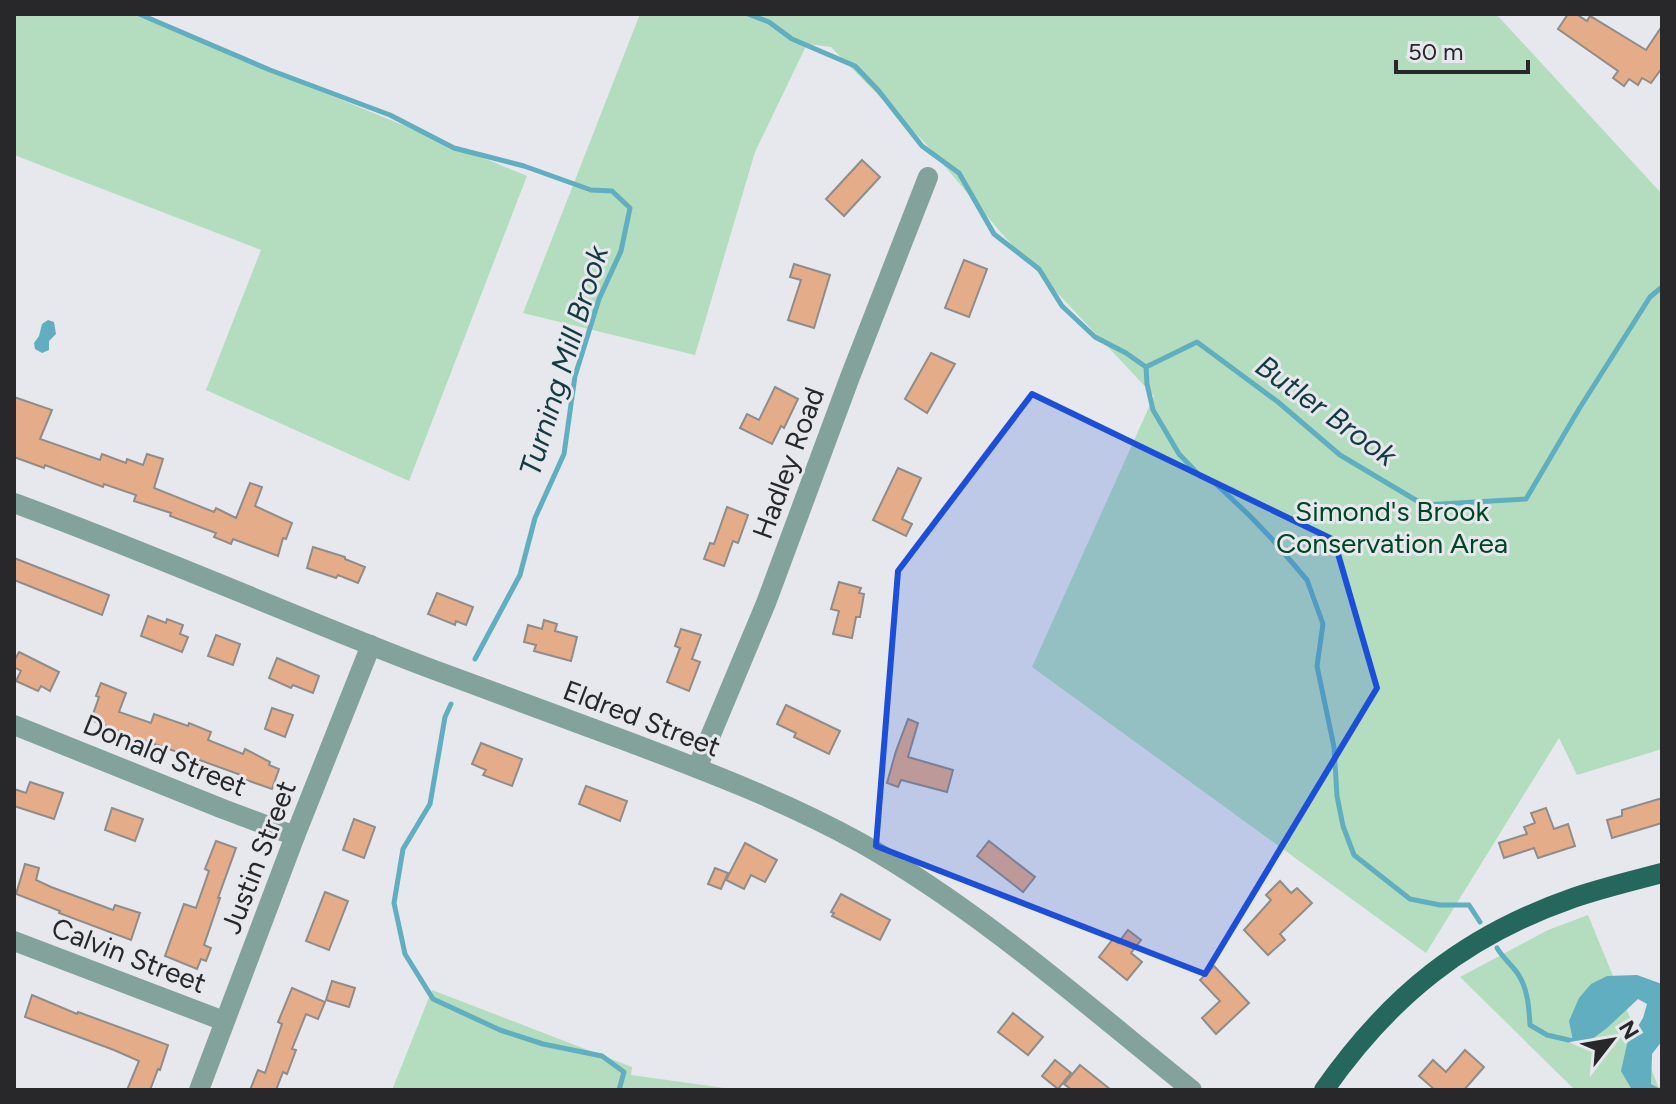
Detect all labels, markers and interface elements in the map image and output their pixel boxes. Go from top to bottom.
scale bar [1396,24,1528,74]
text: 50 m [1408,37,1464,66]
water label: Turning Mill Brook [511,240,617,480]
water label: Butler Brook [1249,347,1405,475]
street label: Hadley Road [745,383,831,543]
park label: Simond's Brook Conservation Area [1276,494,1508,560]
street label: Eldred Street [559,672,725,764]
street label: Donald Street [78,707,252,803]
street label: Justin Street [213,776,303,938]
street label: Calvin Street [47,910,211,1000]
north arrow [1572,1000,1652,1080]
text: N [1613,1016,1645,1044]

